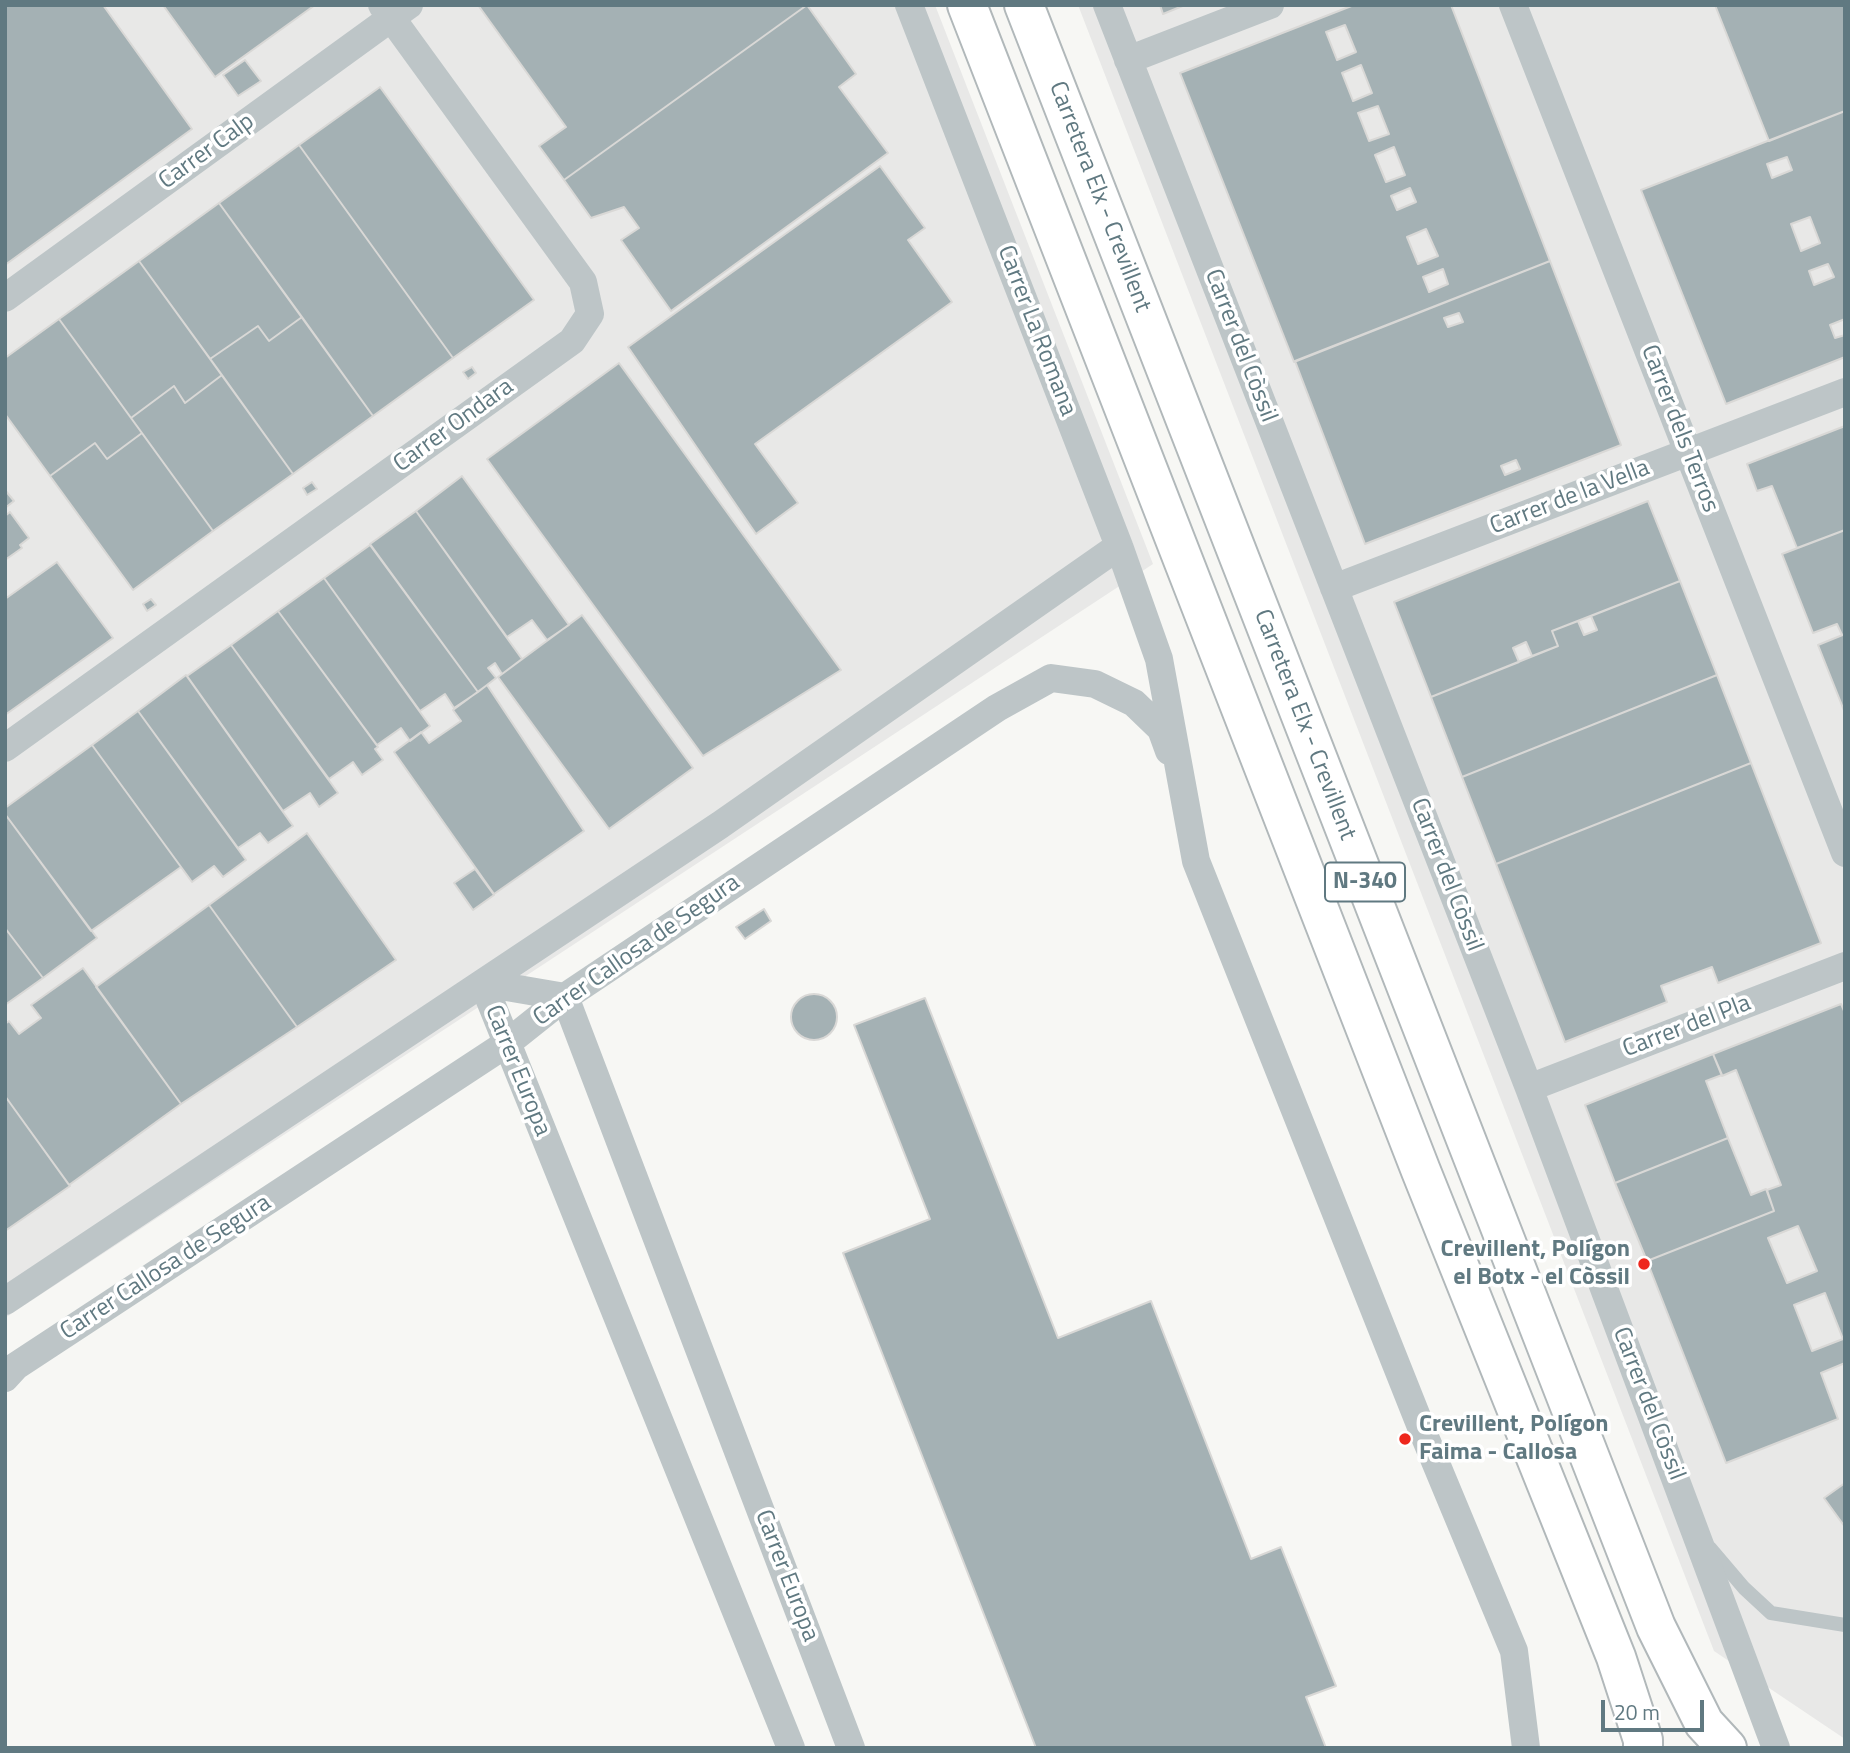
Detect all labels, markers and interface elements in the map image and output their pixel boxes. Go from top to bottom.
street label: Carretera Elx - Crevillent [1042,78,1156,316]
street label: Carrer Calp [154,108,260,196]
street label: Carrer La Romana [990,242,1082,420]
street label: Carrer del Còssil [1198,265,1282,427]
street label: Carrer dels Terros [1634,341,1724,517]
street label: Carrer Ondara [389,373,519,479]
street label: Carrer de la Vella [1486,454,1654,542]
street label: Carretera Elx - Crevillent [1247,606,1361,844]
street label: Carrer del Còssil [1404,794,1488,956]
road number: N-340 [1325,862,1405,902]
street label: Carrer Callosa de Segura [528,869,746,1033]
street label: Carrer del Pla [1619,989,1755,1065]
street label: Carrer Europa [478,1001,556,1141]
street label: Carrer Callosa de Segura [55,1189,277,1347]
place label: Crevillent, Polígon el Botx - el Còssil [1441,1236,1630,1292]
marker: Crevillent, Polígon el Botx - el Còssil [1636,1256,1652,1272]
street label: Carrer del Còssil [1606,1323,1690,1485]
place label: Crevillent, Polígon Faima - Callosa [1419,1411,1608,1467]
marker: Crevillent, Polígon Faima - Callosa [1397,1431,1413,1447]
street label: Carrer Europa [748,1506,824,1646]
scale bar [1605,1686,1708,1730]
text: 20 m [1614,1696,1660,1728]

